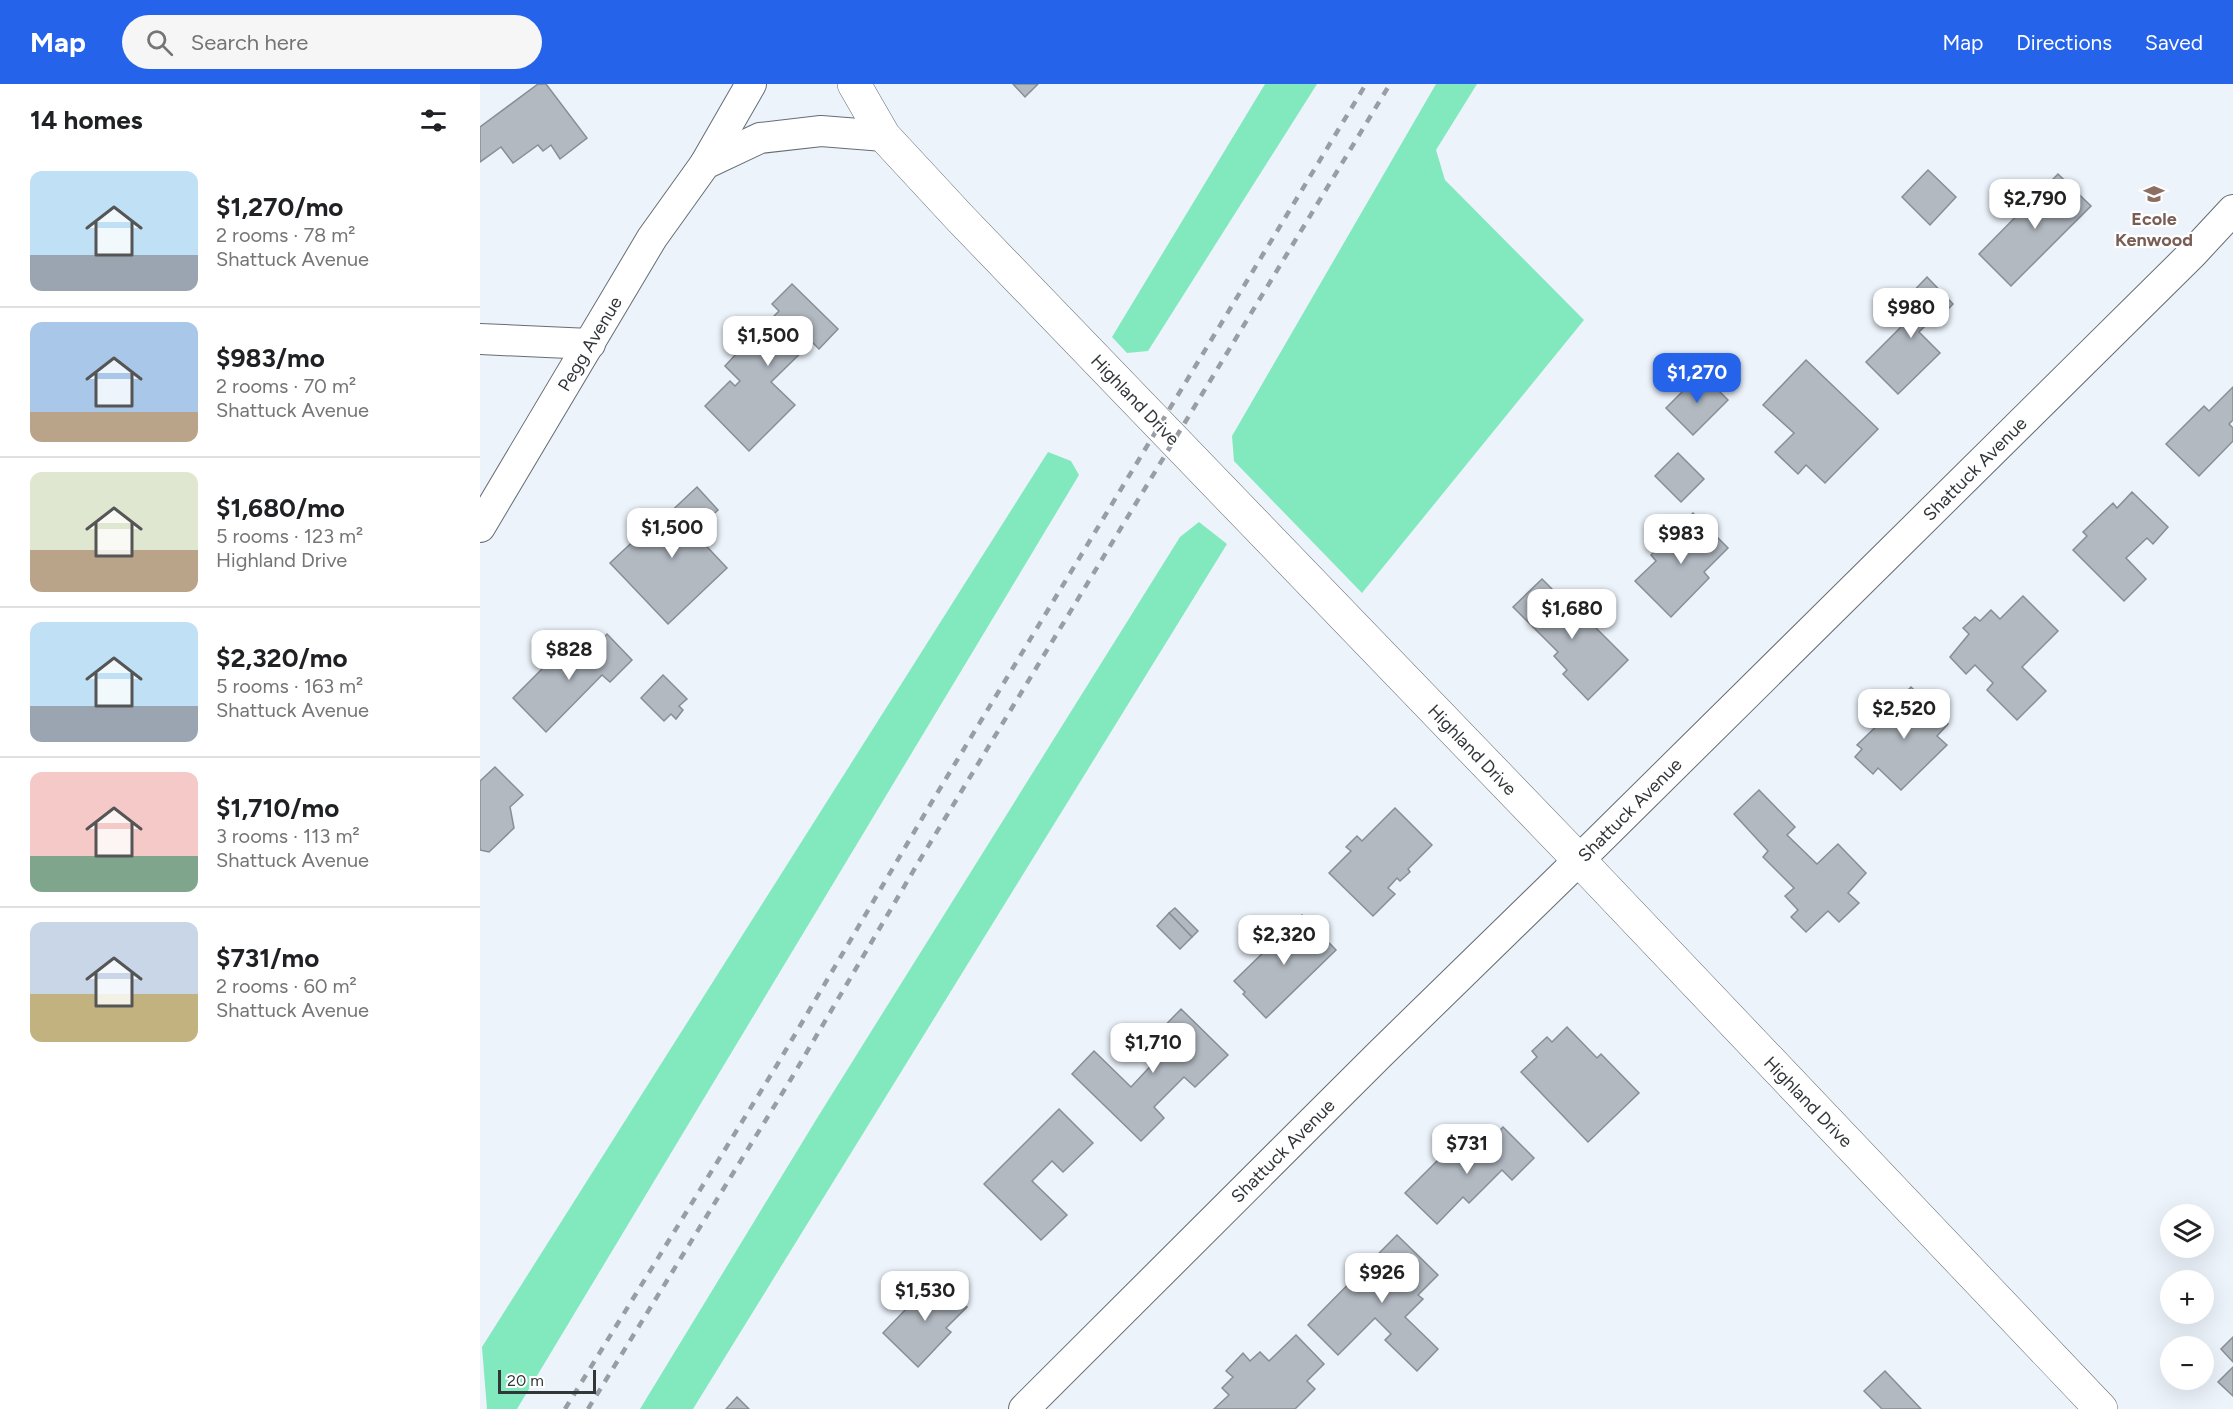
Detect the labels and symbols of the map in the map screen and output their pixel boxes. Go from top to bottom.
pin: $2,790 [1986,179,2084,230]
school or university icon: Ecole Kenwood [2142,182,2166,206]
place label: Ecole Kenwood [2115,208,2193,251]
pin: $980 [1875,288,1947,339]
street label: Pegg Avenue [553,293,627,395]
pin: $1,500 [719,316,817,367]
street label: Highland Drive [1086,350,1184,450]
pin: $1,270 [1648,353,1746,404]
street label: Shattuck Avenue [1919,412,2032,525]
pin: $1,500 [623,508,721,559]
pin: $983 [1645,514,1717,565]
pin: $1,680 [1523,589,1621,640]
pin: $828 [533,630,605,681]
pin: $2,520 [1855,689,1953,740]
street label: Highland Drive [1423,700,1521,800]
street label: Shattuck Avenue [1574,753,1687,866]
pin: $2,320 [1235,915,1333,966]
pin: $1,710 [1104,1023,1202,1074]
street label: Highland Drive [1759,1052,1857,1152]
street label: Shattuck Avenue [1227,1094,1340,1207]
pin: $731 [1431,1124,1503,1175]
pin: $926 [1346,1253,1418,1304]
pin: $1,530 [876,1271,974,1322]
scale bar [498,1367,596,1394]

